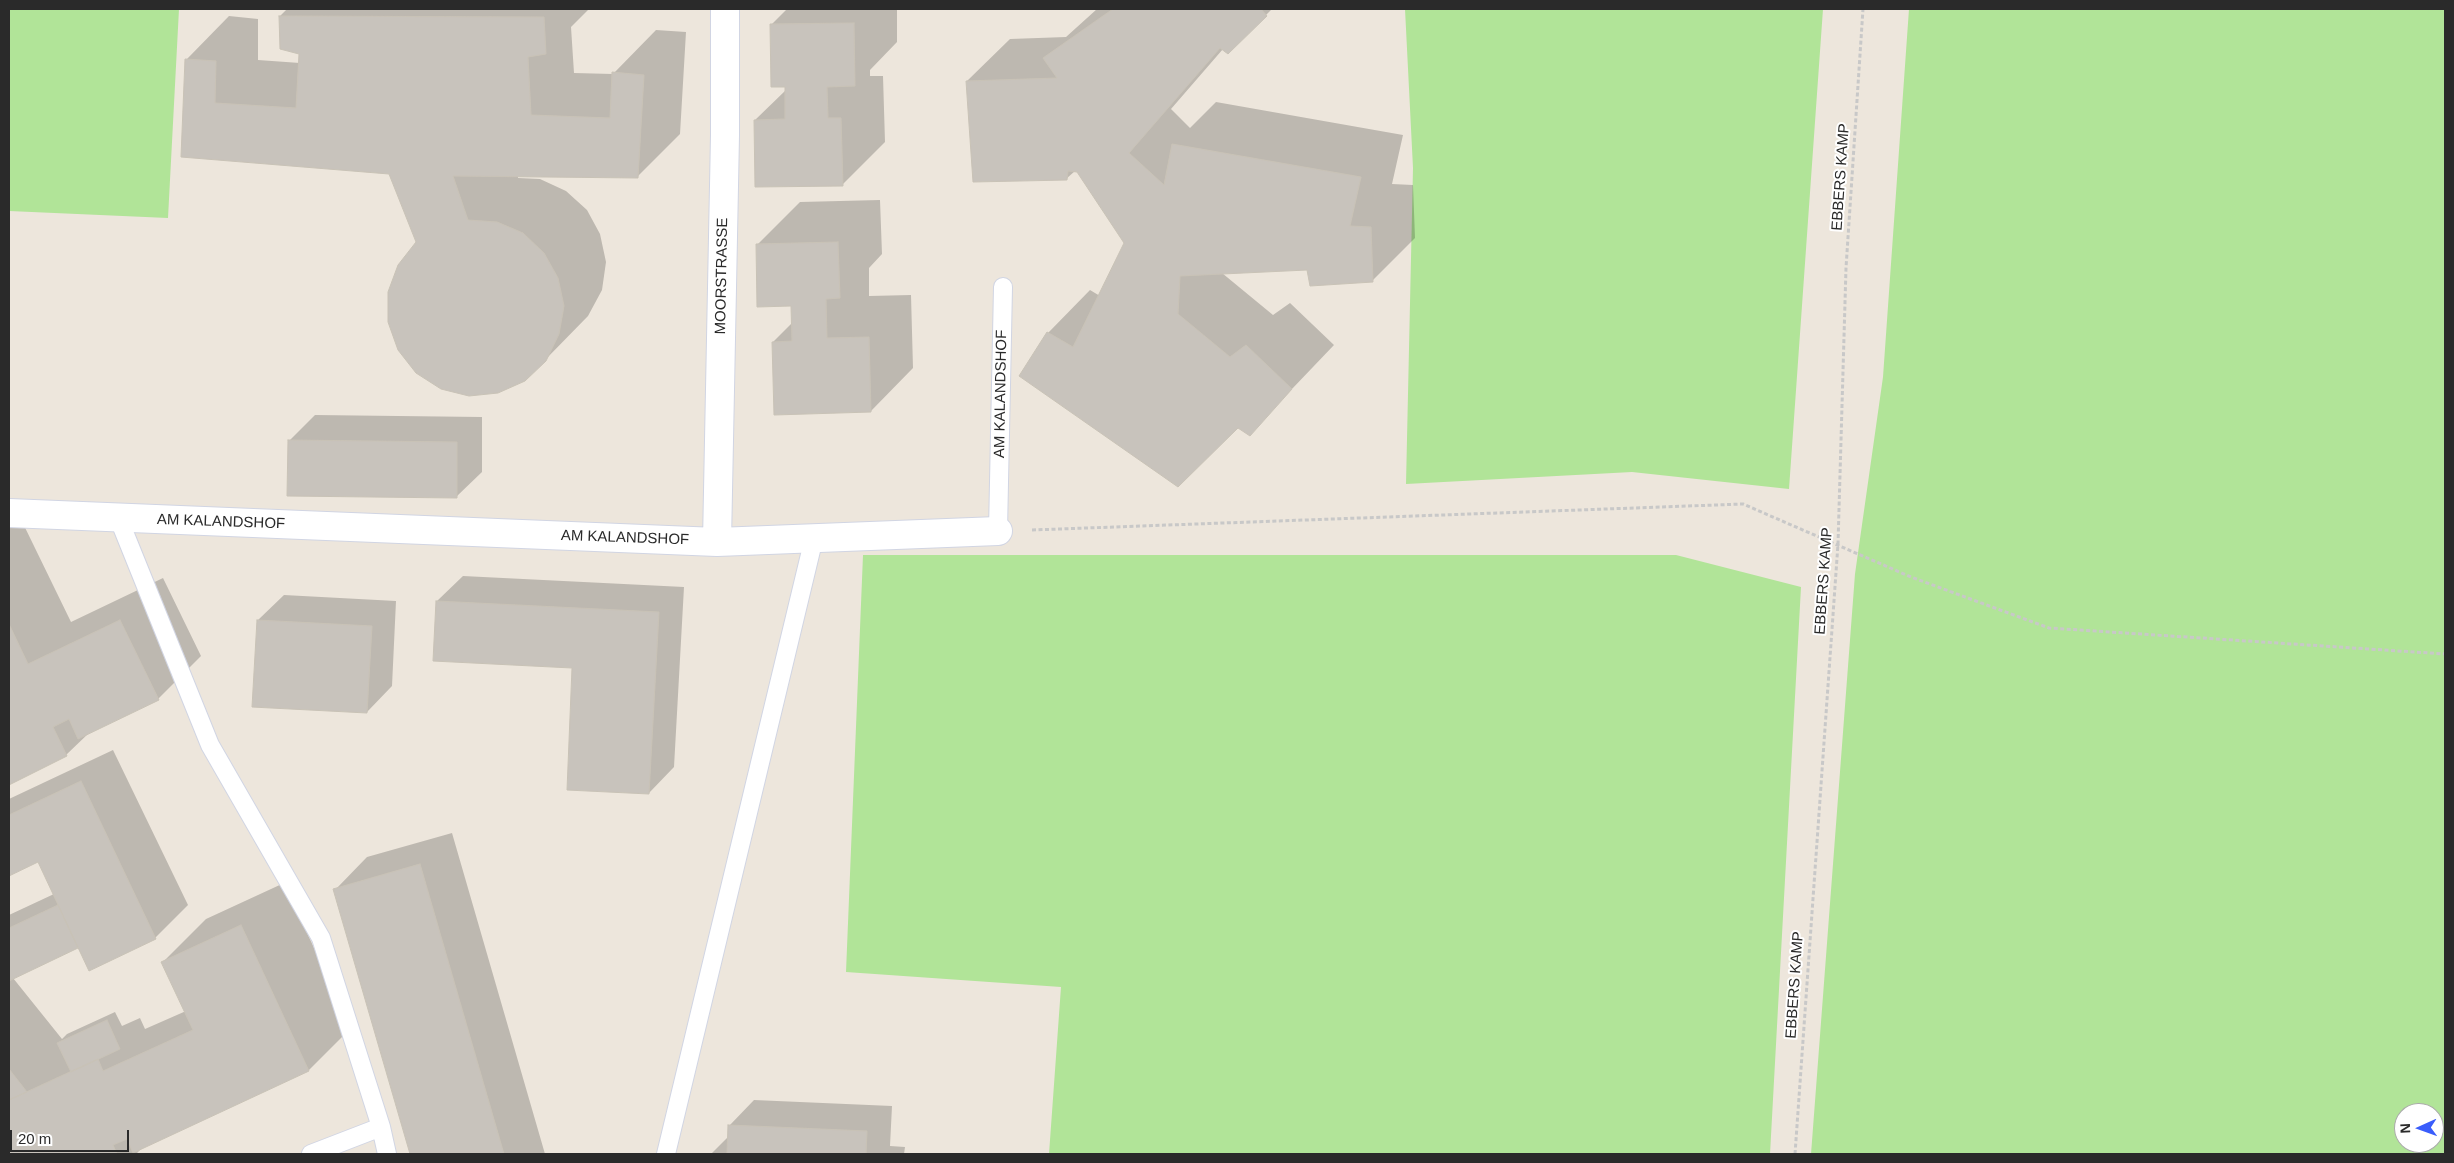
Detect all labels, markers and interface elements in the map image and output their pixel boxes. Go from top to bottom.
street label: EBBERS KAMP [1828,123,1854,231]
street label: MOORSTRASSE [712,218,732,334]
street label: AM KALANDSHOF [991,330,1011,458]
street label: AM KALANDSHOF [157,511,285,533]
street label: AM KALANDSHOF [561,527,689,549]
street label: EBBERS KAMP [1811,527,1837,635]
street label: EBBERS KAMP [1782,931,1808,1039]
north arrow [2394,1103,2444,1153]
scale bar [12,1120,131,1152]
text: N [2397,1123,2413,1134]
text: 20 m [18,1130,51,1147]

